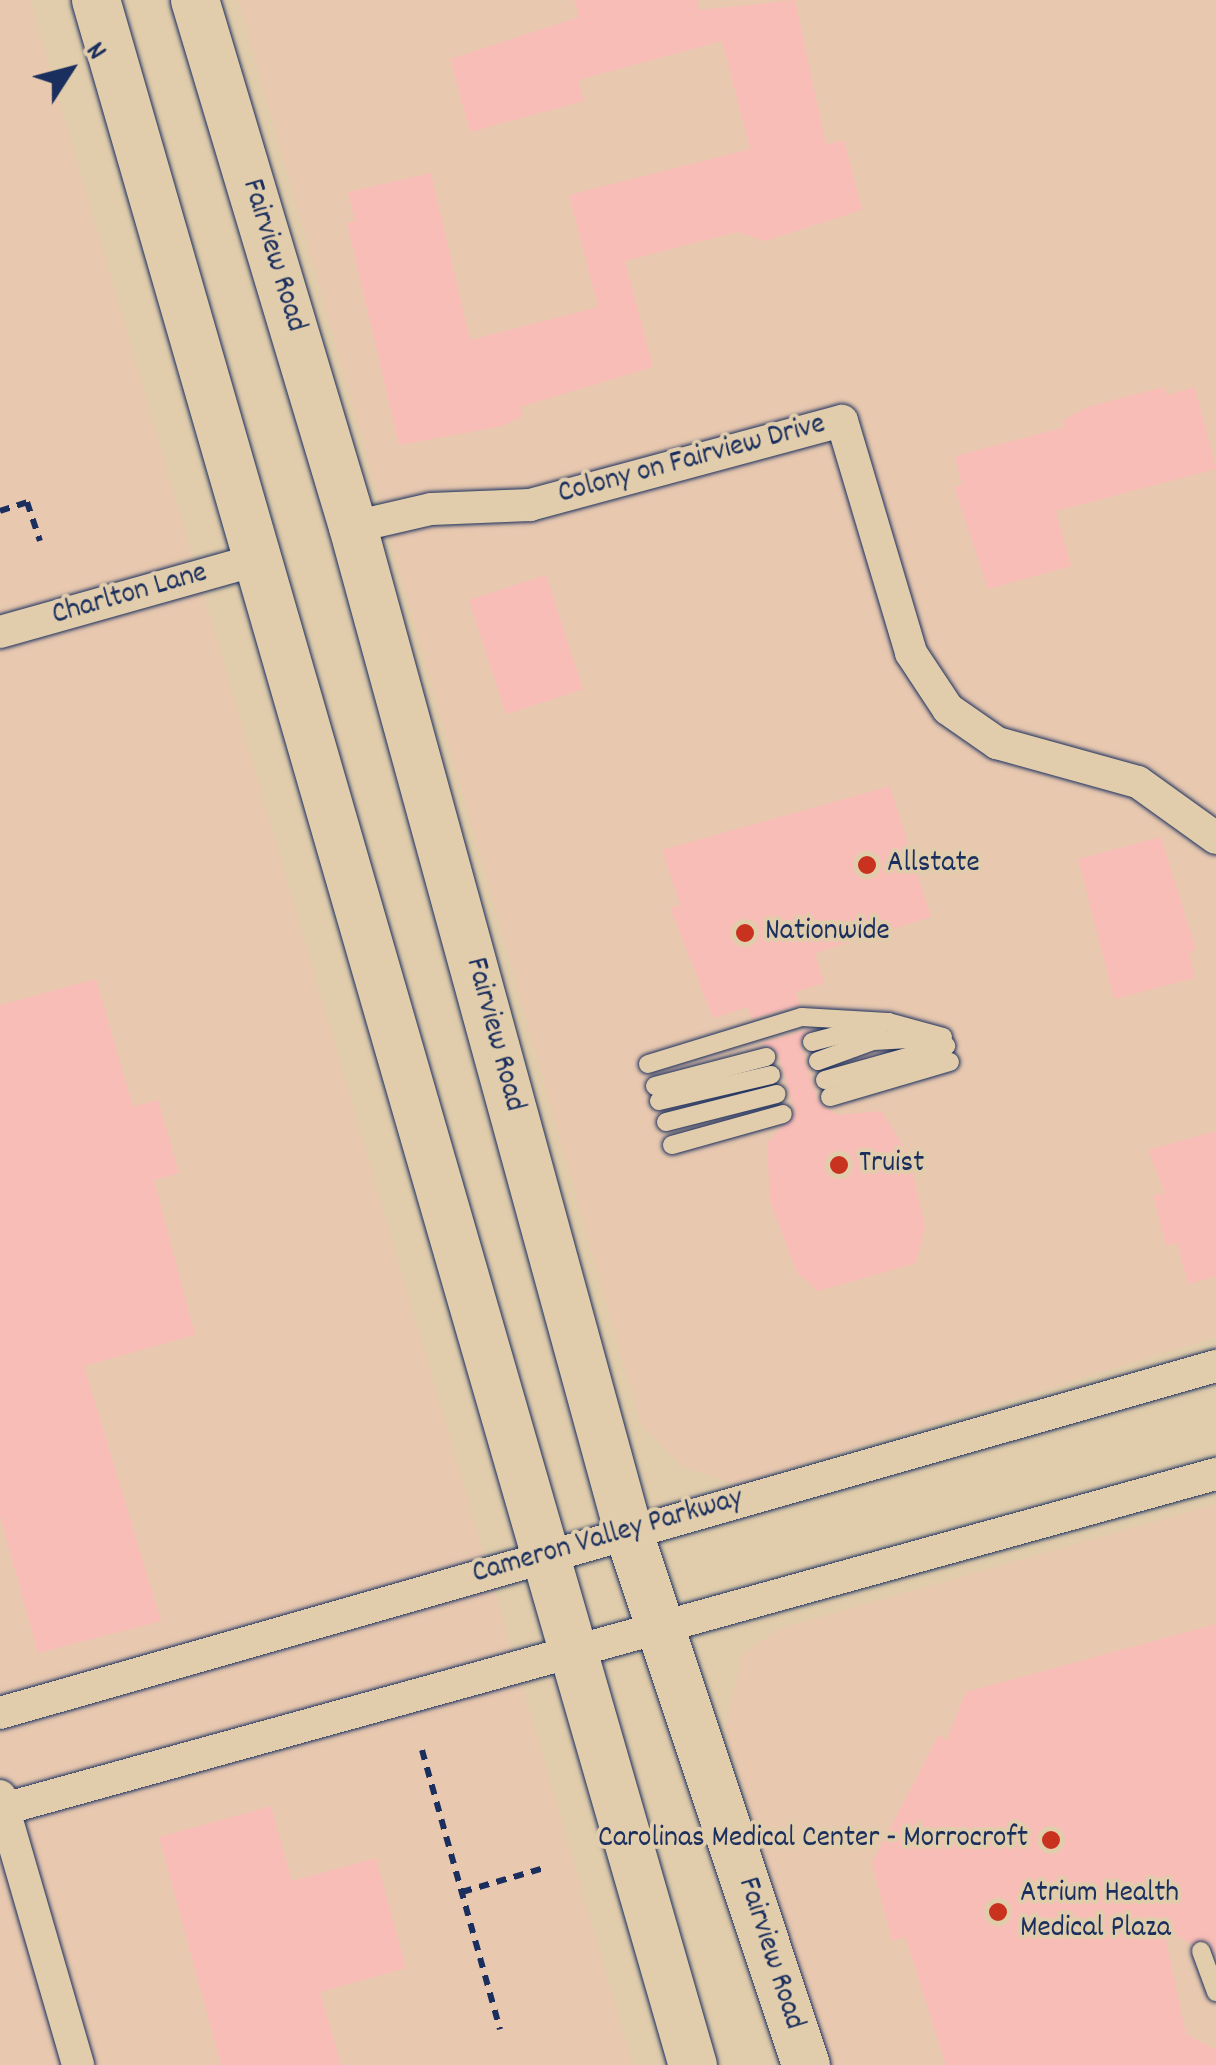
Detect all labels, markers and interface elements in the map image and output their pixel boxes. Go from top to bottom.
north arrow [20,20,120,120]
text: N [74,35,115,70]
street label: Fairview Road [232,175,312,337]
street label: Colony on Fairview Drive [555,408,829,514]
street label: Charlton Lane [48,557,212,635]
place label: Allstate [887,847,980,883]
marker: Allstate [856,854,878,876]
place label: Nationwide [765,915,890,951]
marker: Nationwide [734,922,756,944]
street label: Fairview Road [455,954,531,1116]
place label: Truist [859,1147,924,1183]
marker: Truist [828,1154,850,1176]
street label: Cameron Valley Parkway [469,1482,747,1594]
place label: Carolinas Medical Center - Morrocroft [598,1822,1028,1858]
marker: Carolinas Medical Center - Morrocroft [1038,1827,1064,1853]
street label: Fairview Road [728,1874,810,2034]
place label: Atrium Health Medical Plaza [1020,1877,1179,1948]
marker: Atrium Health Medical Plaza [985,1899,1011,1925]

